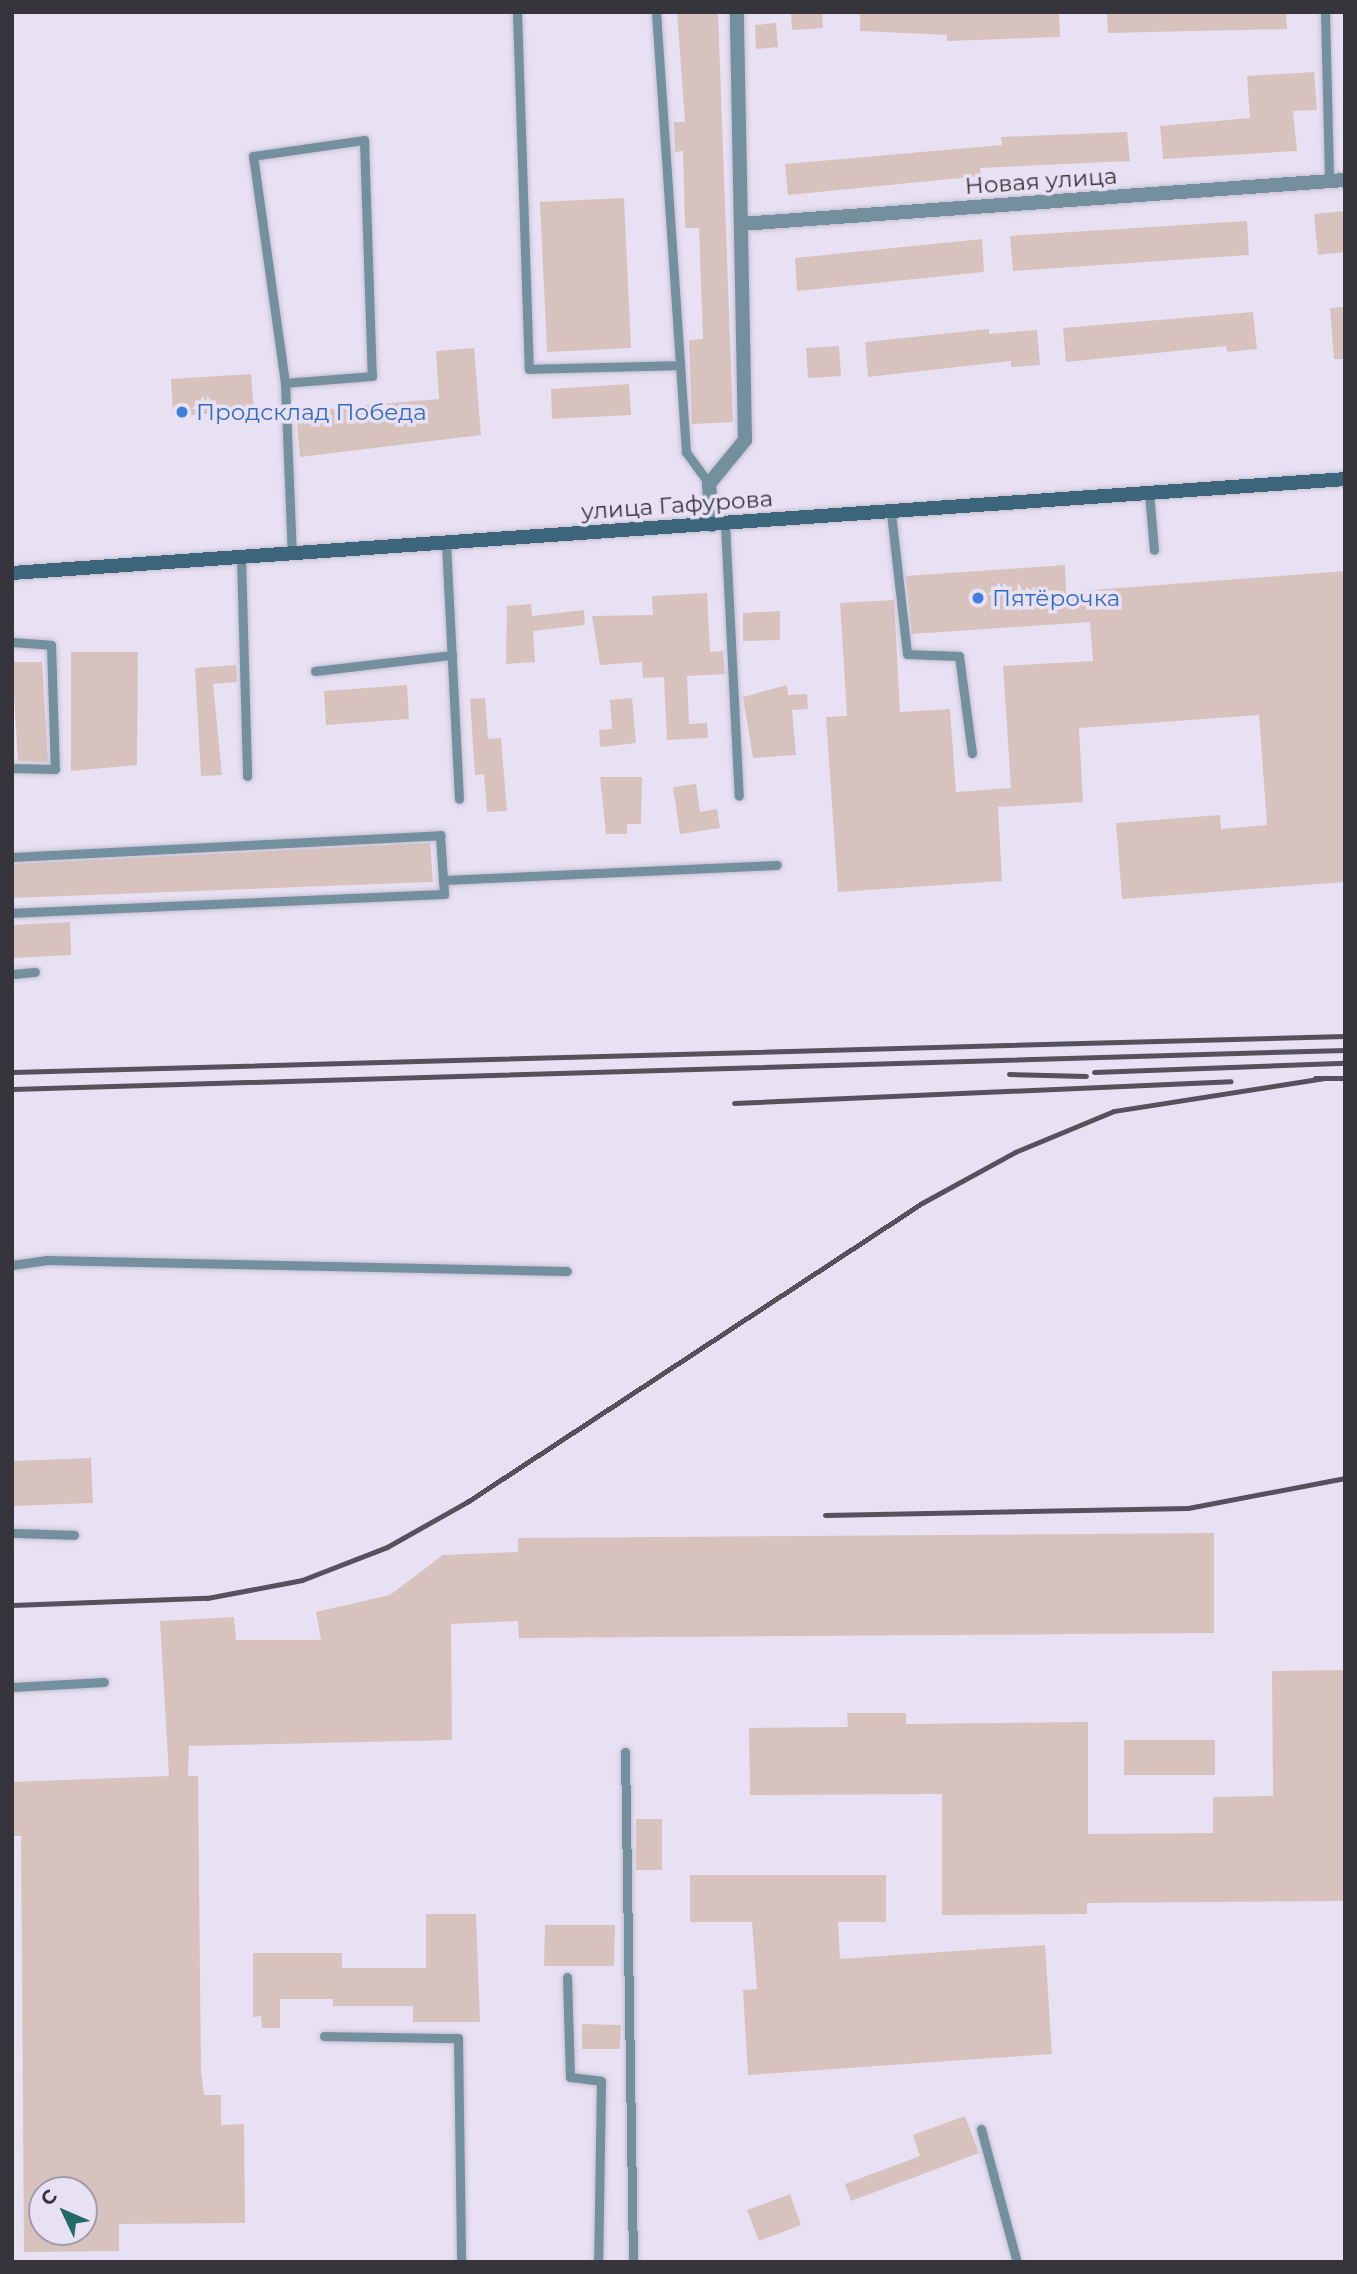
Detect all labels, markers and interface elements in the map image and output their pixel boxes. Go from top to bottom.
street label: Новая улица [964,162,1118,200]
place label: Продсклад Победа [196,398,427,426]
marker: Продсклад Победа [174,404,190,420]
street label: улица Гафурова [580,485,774,525]
place label: Пятёрочка [992,584,1120,612]
marker: Пятёрочка [970,590,986,606]
north arrow [28,2176,98,2246]
text: С [36,2185,62,2210]

